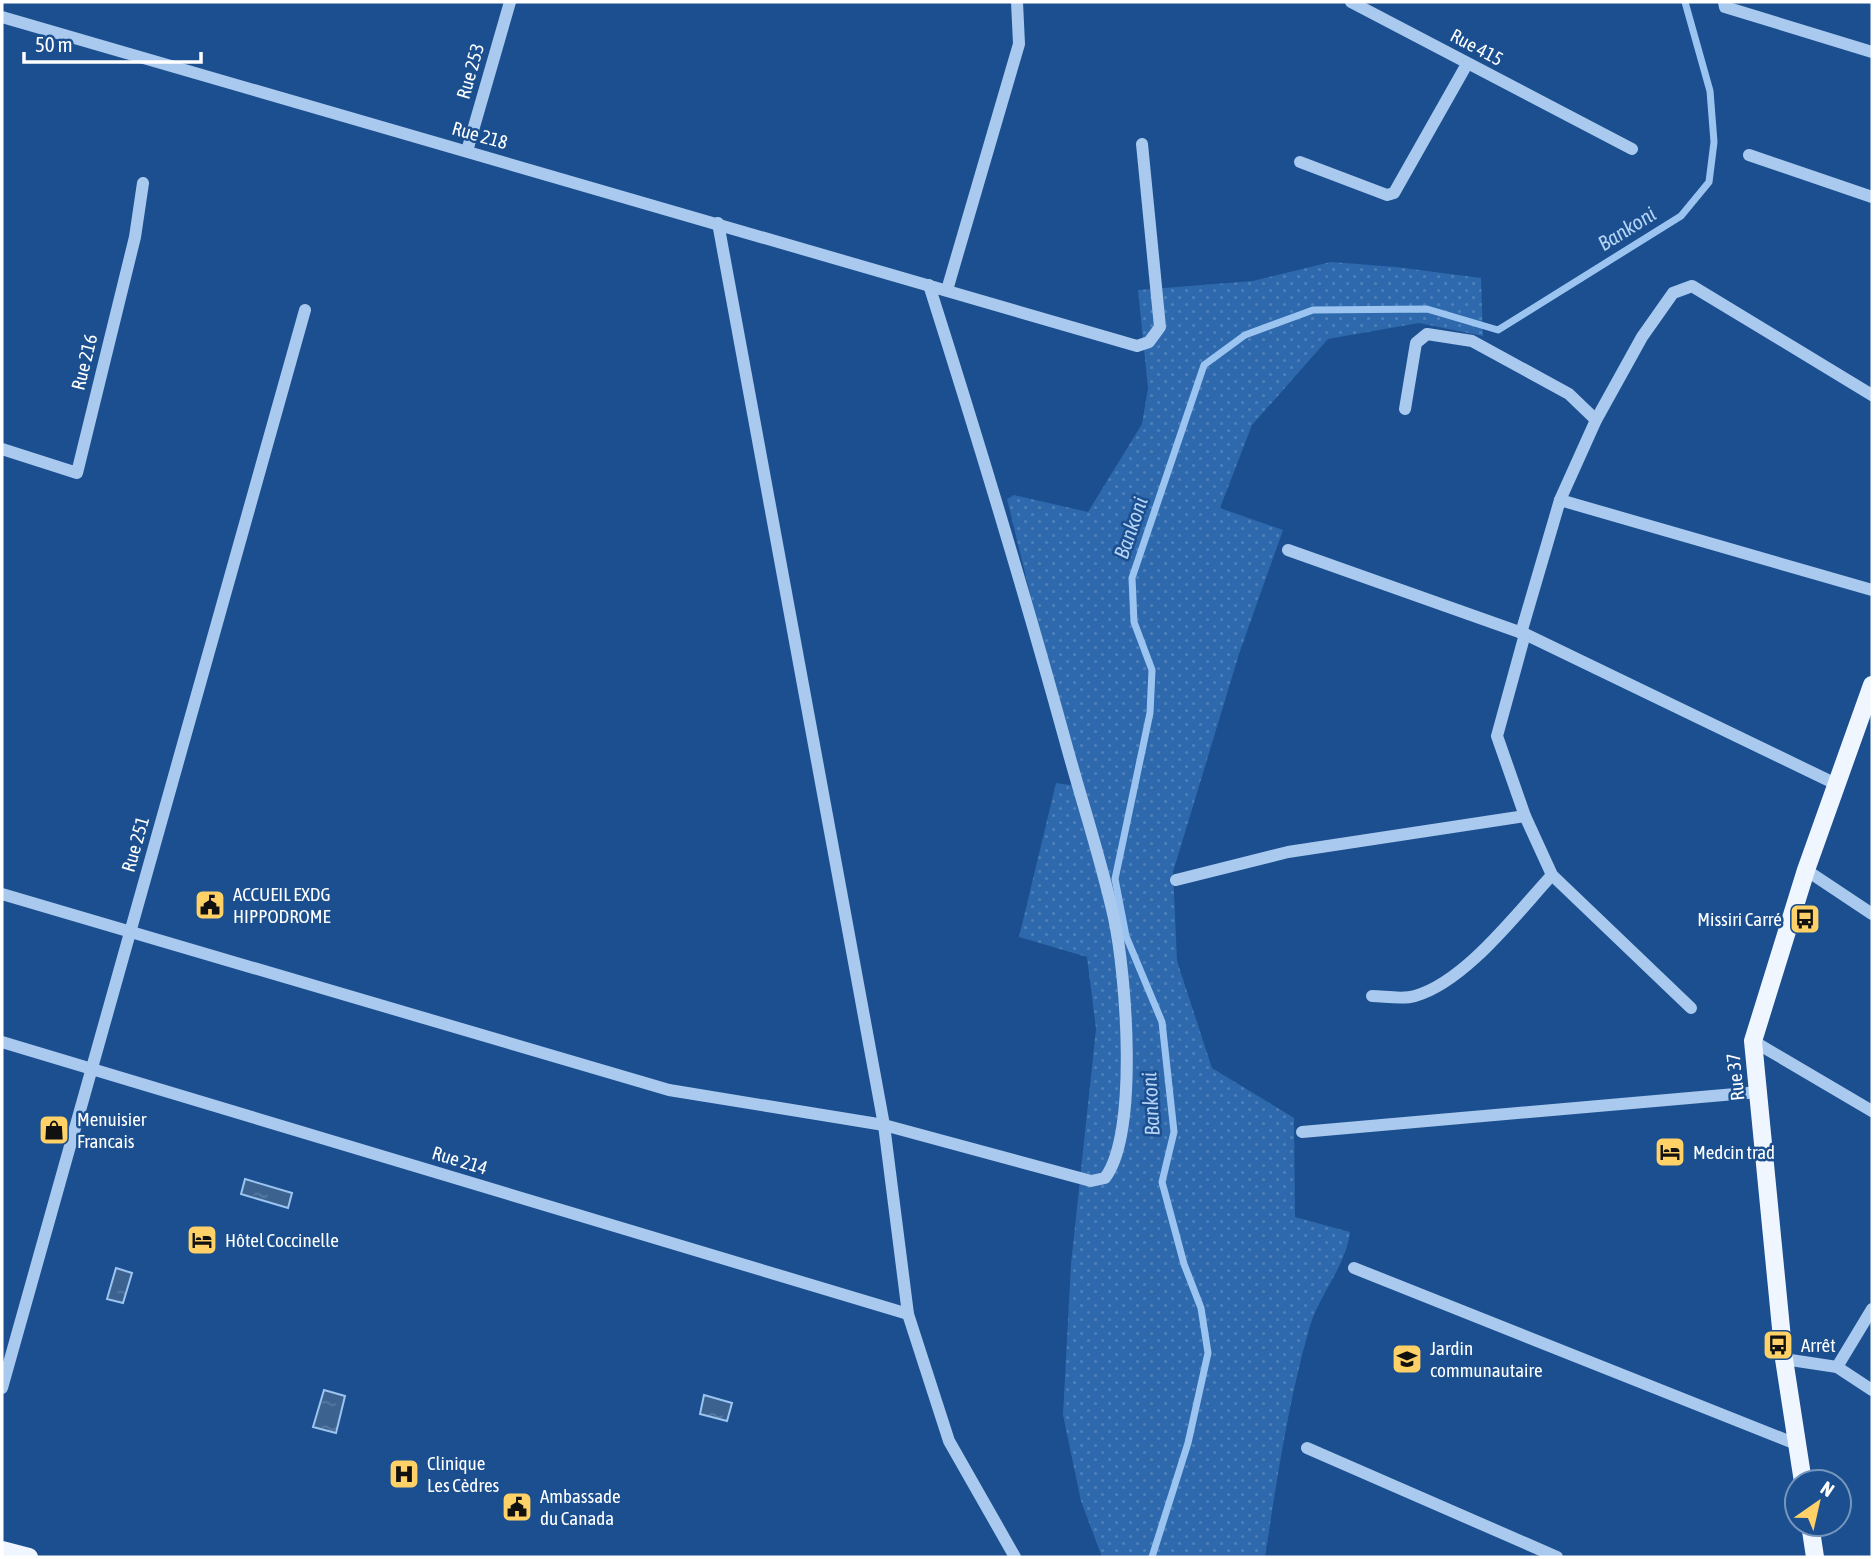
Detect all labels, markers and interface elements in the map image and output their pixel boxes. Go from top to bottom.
scale bar [24,21,201,65]
street label: Rue 415 [1447,24,1507,70]
text: 50 m [35,32,73,56]
street label: Rue 253 [452,41,488,101]
street label: Rue 218 [450,117,510,153]
water label: Bankoni [1593,201,1660,255]
street label: Rue 216 [66,332,102,392]
water label: Bankoni [1108,494,1152,562]
street label: Rue 251 [117,814,153,874]
place label: ACCUEIL EXDG HIPPODROME [233,883,331,927]
public building icon: ACCUEIL EXDG HIPPODROME [193,888,227,922]
bus stop icon: Missiri Carré [1788,902,1822,936]
place label: Missiri Carré [1697,908,1782,930]
street label: Rue 37 [1722,1052,1748,1102]
water label: Bankoni [1136,1071,1164,1136]
place label: Menuisier Francais [77,1108,147,1152]
shop icon: Menuisier Francais [37,1113,71,1147]
hotel icon: Medcin trad [1653,1135,1687,1169]
street label: Rue 214 [430,1141,490,1179]
place label: Medcin trad [1693,1141,1775,1163]
hotel icon: Hôtel Coccinelle [185,1223,219,1257]
place label: Hôtel Coccinelle [225,1229,339,1251]
bus stop icon: Arrêt [1761,1328,1795,1362]
place label: Arrêt [1801,1334,1836,1356]
place label: Jardin communautaire [1430,1337,1543,1381]
school or university icon: Jardin communautaire [1390,1342,1424,1376]
place label: Clinique Les Cèdres [427,1452,500,1496]
hospital icon: Clinique Les Cèdres [387,1457,421,1491]
north arrow [1783,1468,1853,1538]
text: N [1817,1477,1838,1501]
place label: Ambassade du Canada [540,1485,621,1529]
public building icon: Ambassade du Canada [500,1490,534,1524]

